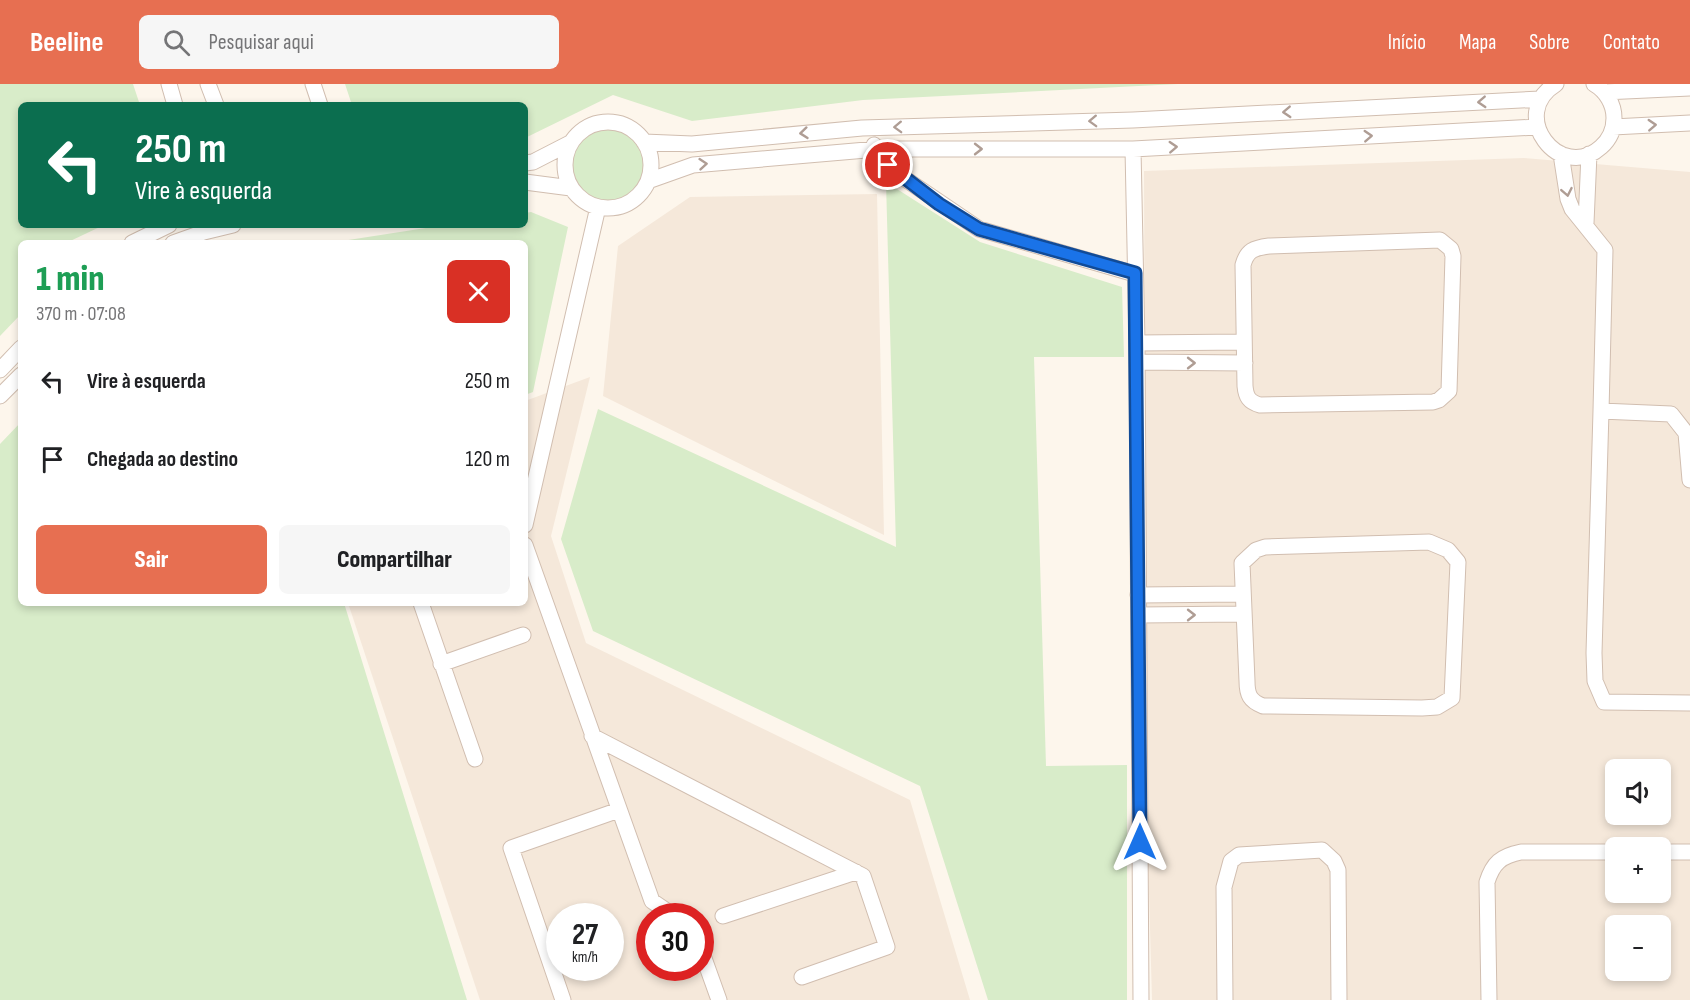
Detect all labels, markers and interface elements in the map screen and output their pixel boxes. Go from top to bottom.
search box [139,15,559,69]
text: Beeline [30,26,103,59]
icon: search [160,26,193,59]
text: Pesquisar aqui [208,29,314,56]
text: Início [1388,30,1426,55]
text: Mapa [1459,30,1496,55]
text: Sobre [1529,30,1570,55]
text: Contato [1603,30,1660,55]
one-way arrow [1478,96,1487,109]
one-way arrow [1283,106,1292,119]
one-way arrow [1088,115,1097,128]
one-way arrow [1647,119,1656,132]
one-way arrow [893,120,902,133]
text: 250 m [135,124,226,175]
icon: left [36,126,114,204]
one-way arrow [800,126,809,139]
one-way arrow [1363,130,1372,143]
pin [862,139,913,190]
one-way arrow [1169,141,1178,154]
one-way arrow [974,143,983,155]
icon: arrive [871,148,904,181]
one-way arrow [699,158,708,171]
text: Vire à esquerda [135,175,272,207]
one-way arrow [1560,186,1573,196]
text: 1 min [36,258,104,301]
button: close [447,260,510,323]
text: 370 m · 07:08 [36,302,126,326]
one-way arrow [1186,357,1195,369]
icon: left [36,365,69,398]
text: Vire à esquerda [87,368,206,395]
text: 250 m [465,368,510,395]
icon: arrive [36,443,69,476]
text: Chegada ao destino [87,446,238,473]
text: 120 m [466,446,510,473]
button: Sair [36,525,267,594]
button: Compartilhar [279,525,510,594]
one-way arrow [1187,609,1196,621]
map controls [1605,759,1671,981]
button: sound [1605,759,1671,825]
position arrow [1108,810,1172,874]
button: + [1605,837,1671,903]
speed limit sign: 30 [636,903,714,981]
button: − [1605,915,1671,981]
text: 27 [572,917,598,953]
text: km/h [572,948,598,967]

